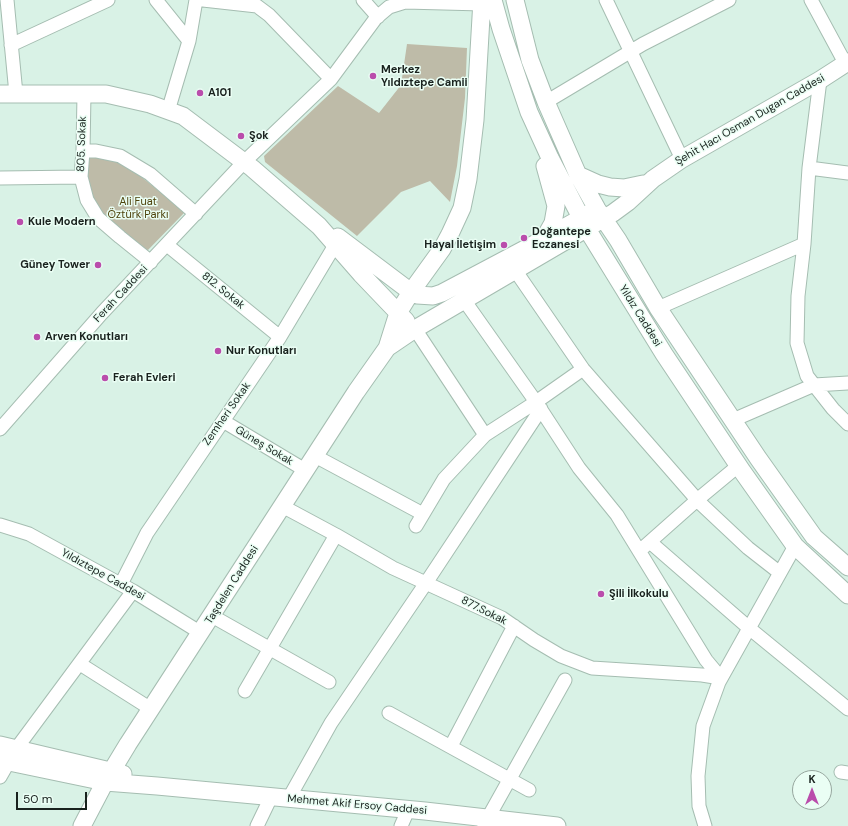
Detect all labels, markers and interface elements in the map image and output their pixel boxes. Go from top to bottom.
place label: Merkez Yıldıztepe Camii [381,63,468,89]
marker: Merkez Yıldıztepe Camii [368,71,378,81]
street label: Şehit Hacı Osman Dugan Caddesi [673,72,827,168]
place label: A101 [208,86,231,100]
marker: A101 [195,88,205,98]
street label: 805. Sokak [74,116,90,172]
place label: Şok [249,129,269,143]
marker: Şok [236,131,246,141]
park label: Ali Fuat Öztürk Parkı [108,195,168,221]
place label: Kule Modern [28,215,96,229]
marker: Kule Modern [15,217,25,227]
place label: Doğantepe Eczanesi [532,225,591,251]
marker: Doğantepe Eczanesi [519,233,529,243]
place label: Hayal İletişim [424,238,496,252]
marker: Hayal İletişim [499,240,509,250]
place label: Güney Tower [20,258,90,272]
marker: Güney Tower [93,260,103,270]
street label: Ferah Caddesi [91,263,151,325]
street label: 812. Sokak [199,270,247,312]
street label: Yıldız Caddesi [616,283,664,349]
place label: Arven Konutları [45,330,128,344]
marker: Arven Konutları [32,332,42,342]
place label: Nur Konutları [226,344,296,358]
marker: Nur Konutları [213,346,223,356]
place label: Ferah Evleri [113,371,175,385]
marker: Ferah Evleri [100,373,110,383]
street label: Zemheri Sokak [200,380,254,448]
street label: Güneş Sokak [232,423,296,469]
street label: Taşdelen Caddesi [203,543,261,627]
street label: Yıldıztepe Caddesi [59,546,147,604]
place label: Şili İlkokulu [609,587,669,601]
marker: Şili İlkokulu [596,589,606,599]
street label: 877.Sokak [459,594,509,628]
north arrow [792,770,832,810]
text: K [808,772,816,786]
scale bar [18,784,89,810]
text: 50 m [23,791,52,807]
street label: Mehmet Akif Ersoy Caddesi [287,792,427,818]

